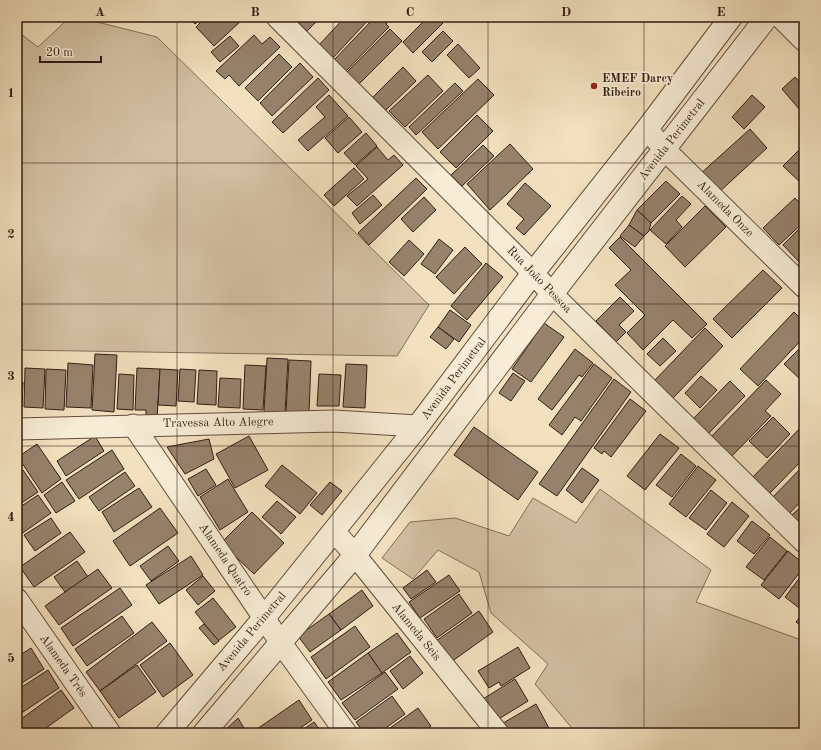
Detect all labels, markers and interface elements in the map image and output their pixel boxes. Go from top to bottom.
text: A [95,6,105,19]
text: B [250,6,260,19]
text: C [406,6,414,19]
text: D [561,6,571,19]
text: E [717,6,726,19]
scale bar [40,38,101,64]
text: 20 m [46,47,73,59]
place label: EMEF Darcy Ribeiro [602,73,673,99]
marker: EMEF Darcy Ribeiro [589,81,599,91]
text: 1 [7,87,15,100]
street label: Avenida Perimetral [637,97,707,183]
street label: Alameda Onze [694,178,756,240]
text: 2 [7,228,15,241]
street label: Rua João Pessoa [504,244,574,316]
street label: Avenida Perimetral [419,336,489,422]
text: 3 [7,370,15,383]
street label: Travessa Alto Alegre [162,416,274,430]
text: 4 [7,511,15,524]
street label: Alameda Quatro [196,522,254,599]
street label: Avenida Perimetral [215,590,289,674]
street label: Alameda Seis [389,601,443,663]
street label: Alameda Três [37,633,89,699]
text: 5 [7,652,15,665]

